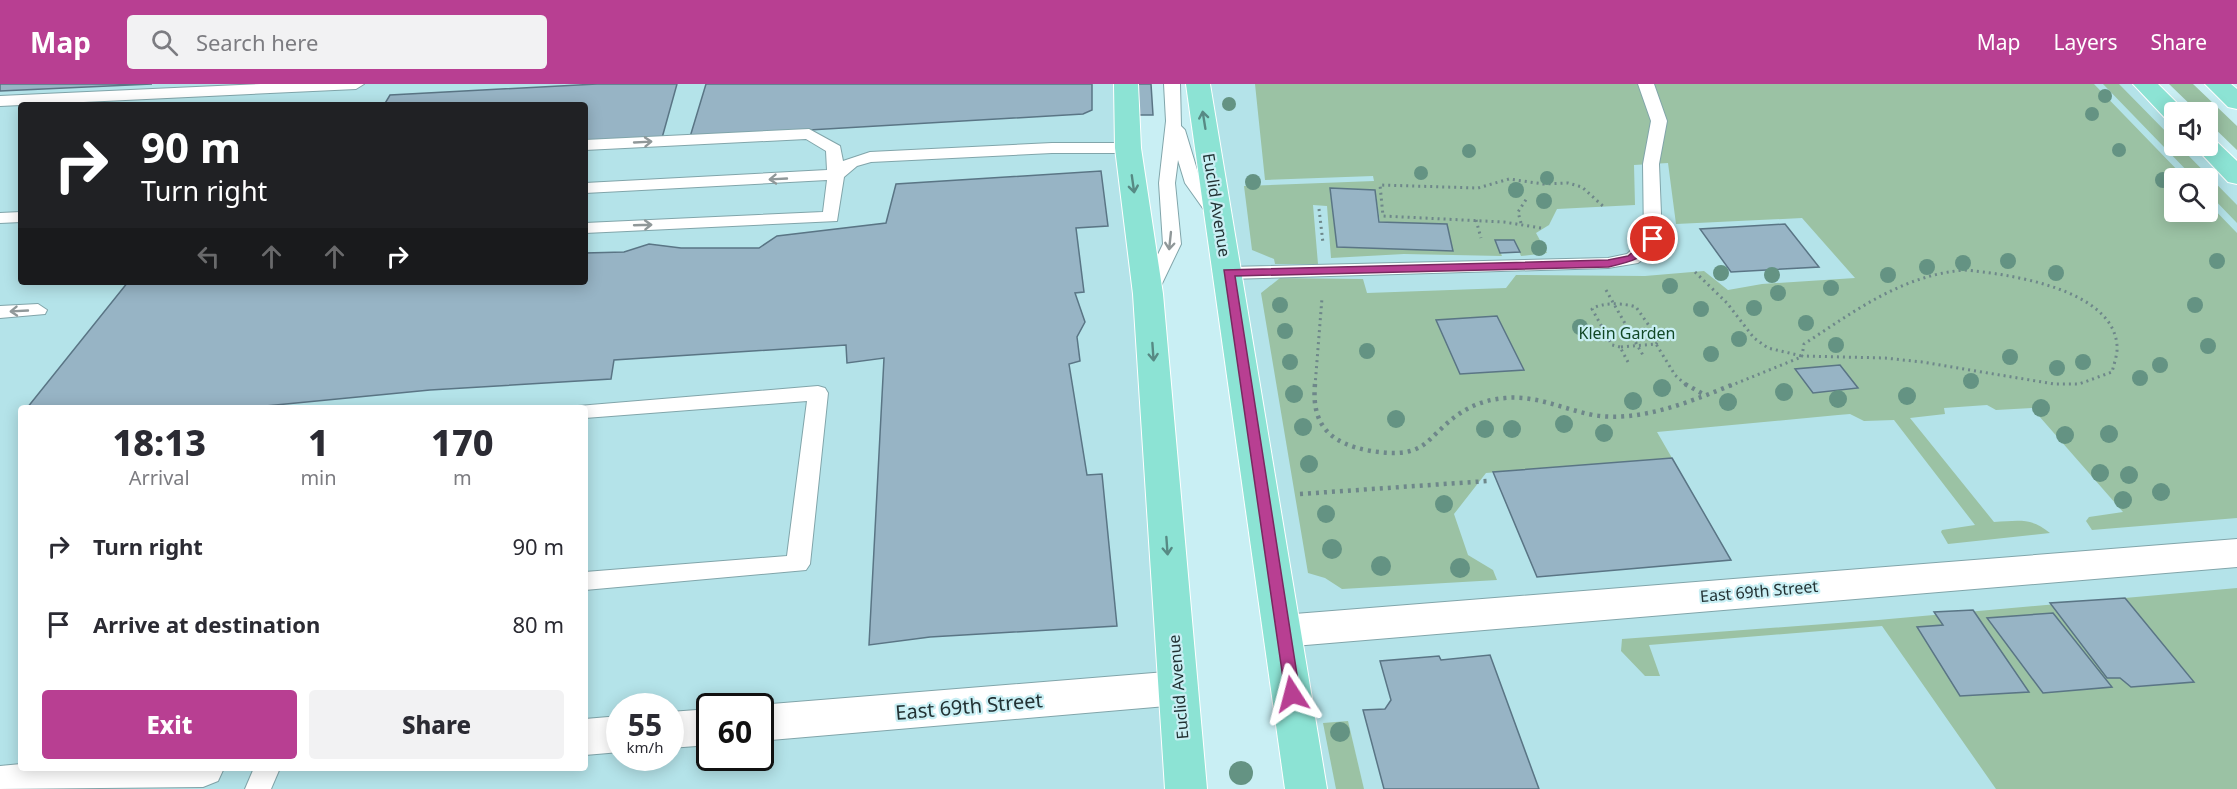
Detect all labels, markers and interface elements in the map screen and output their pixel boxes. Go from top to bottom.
search box [127,15,547,69]
text: Map [30,23,91,61]
icon: search [148,26,181,59]
text: Search here [196,27,318,57]
text: Map [1977,28,2021,56]
text: Layers [2054,28,2118,56]
text: Share [2151,28,2207,56]
map controls [2164,102,2218,222]
button: sound [2164,102,2218,156]
one-way arrow [1198,111,1209,131]
text: 90 m [141,118,241,175]
icon: right [42,126,120,204]
one-way arrow [633,137,653,148]
street label: Euclid Avenue [1198,151,1236,259]
button: search [2164,168,2218,222]
text: Turn right [141,172,267,209]
one-way arrow [768,173,788,184]
one-way arrow [1128,174,1139,194]
pin [1627,213,1678,264]
one-way arrow [633,219,653,230]
icon: arrive [1636,222,1669,255]
one-way arrow [1164,231,1175,250]
icon: left [192,240,225,273]
icon: ahead [255,240,288,273]
icon: ahead [318,240,351,273]
icon: right [381,240,414,273]
one-way arrow [10,306,30,317]
park label: Klein Garden [1579,322,1675,344]
one-way arrow [1147,342,1158,361]
text: 18:13 [112,418,206,467]
text: 1 [308,418,329,467]
text: 170 [431,418,494,467]
text: Arrival [129,464,190,491]
text: min [300,464,337,491]
text: m [453,464,472,491]
icon: right [42,530,75,563]
text: Turn right [93,531,203,561]
text: 90 m [513,531,564,561]
one-way arrow [1162,536,1173,556]
street label: East 69th Street [1699,575,1819,607]
icon: arrive [42,608,75,641]
text: Arrive at destination [93,609,320,639]
text: 80 m [513,609,564,639]
street label: Euclid Avenue [1162,634,1194,740]
position arrow [1260,662,1324,726]
street label: East 69th Street [894,686,1044,726]
button: Exit [42,690,297,759]
button: Share [309,690,564,759]
speed limit sign: 60 [696,693,774,771]
text: 55 [628,704,662,745]
text: km/h [627,737,663,757]

